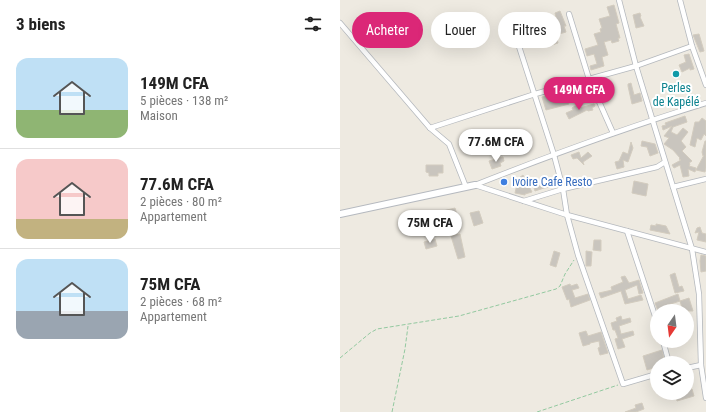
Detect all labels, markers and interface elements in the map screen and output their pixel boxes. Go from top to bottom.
chip: Acheter [352,12,423,48]
chip: Louer [431,12,490,48]
chip: Filtres [498,12,561,48]
icon: filters [302,13,324,35]
text: 3 biens [16,14,65,34]
marker: Perles de Kapélé [671,69,681,79]
text: 149M CFA [140,73,209,93]
icon: home [48,74,96,122]
pin: 149M CFA [538,77,620,111]
place label: Perles de Kapélé [653,81,700,109]
text: 149M CFA [553,82,605,97]
text: 5 pièces · 138 m² [140,93,228,108]
text: Maison [140,108,178,123]
pin: 77.6M CFA [450,129,542,163]
text: 77.6M CFA [468,134,524,149]
text: 77.6M CFA [140,174,214,194]
icon: home [48,175,96,223]
place label: Ivoire Cafe Resto [512,175,592,189]
marker: Ivoire Cafe Resto [499,177,509,187]
text: 2 pièces · 80 m² [140,194,222,209]
text: Appartement [140,209,207,224]
pin: 75M CFA [393,210,467,244]
text: 75M CFA [407,215,453,230]
text: 75M CFA [140,274,200,294]
icon: home [48,275,96,323]
text: 2 pièces · 68 m² [140,294,222,309]
north arrow [650,304,694,348]
map controls [650,304,694,400]
text: Appartement [140,309,207,324]
button: layers [650,356,694,400]

